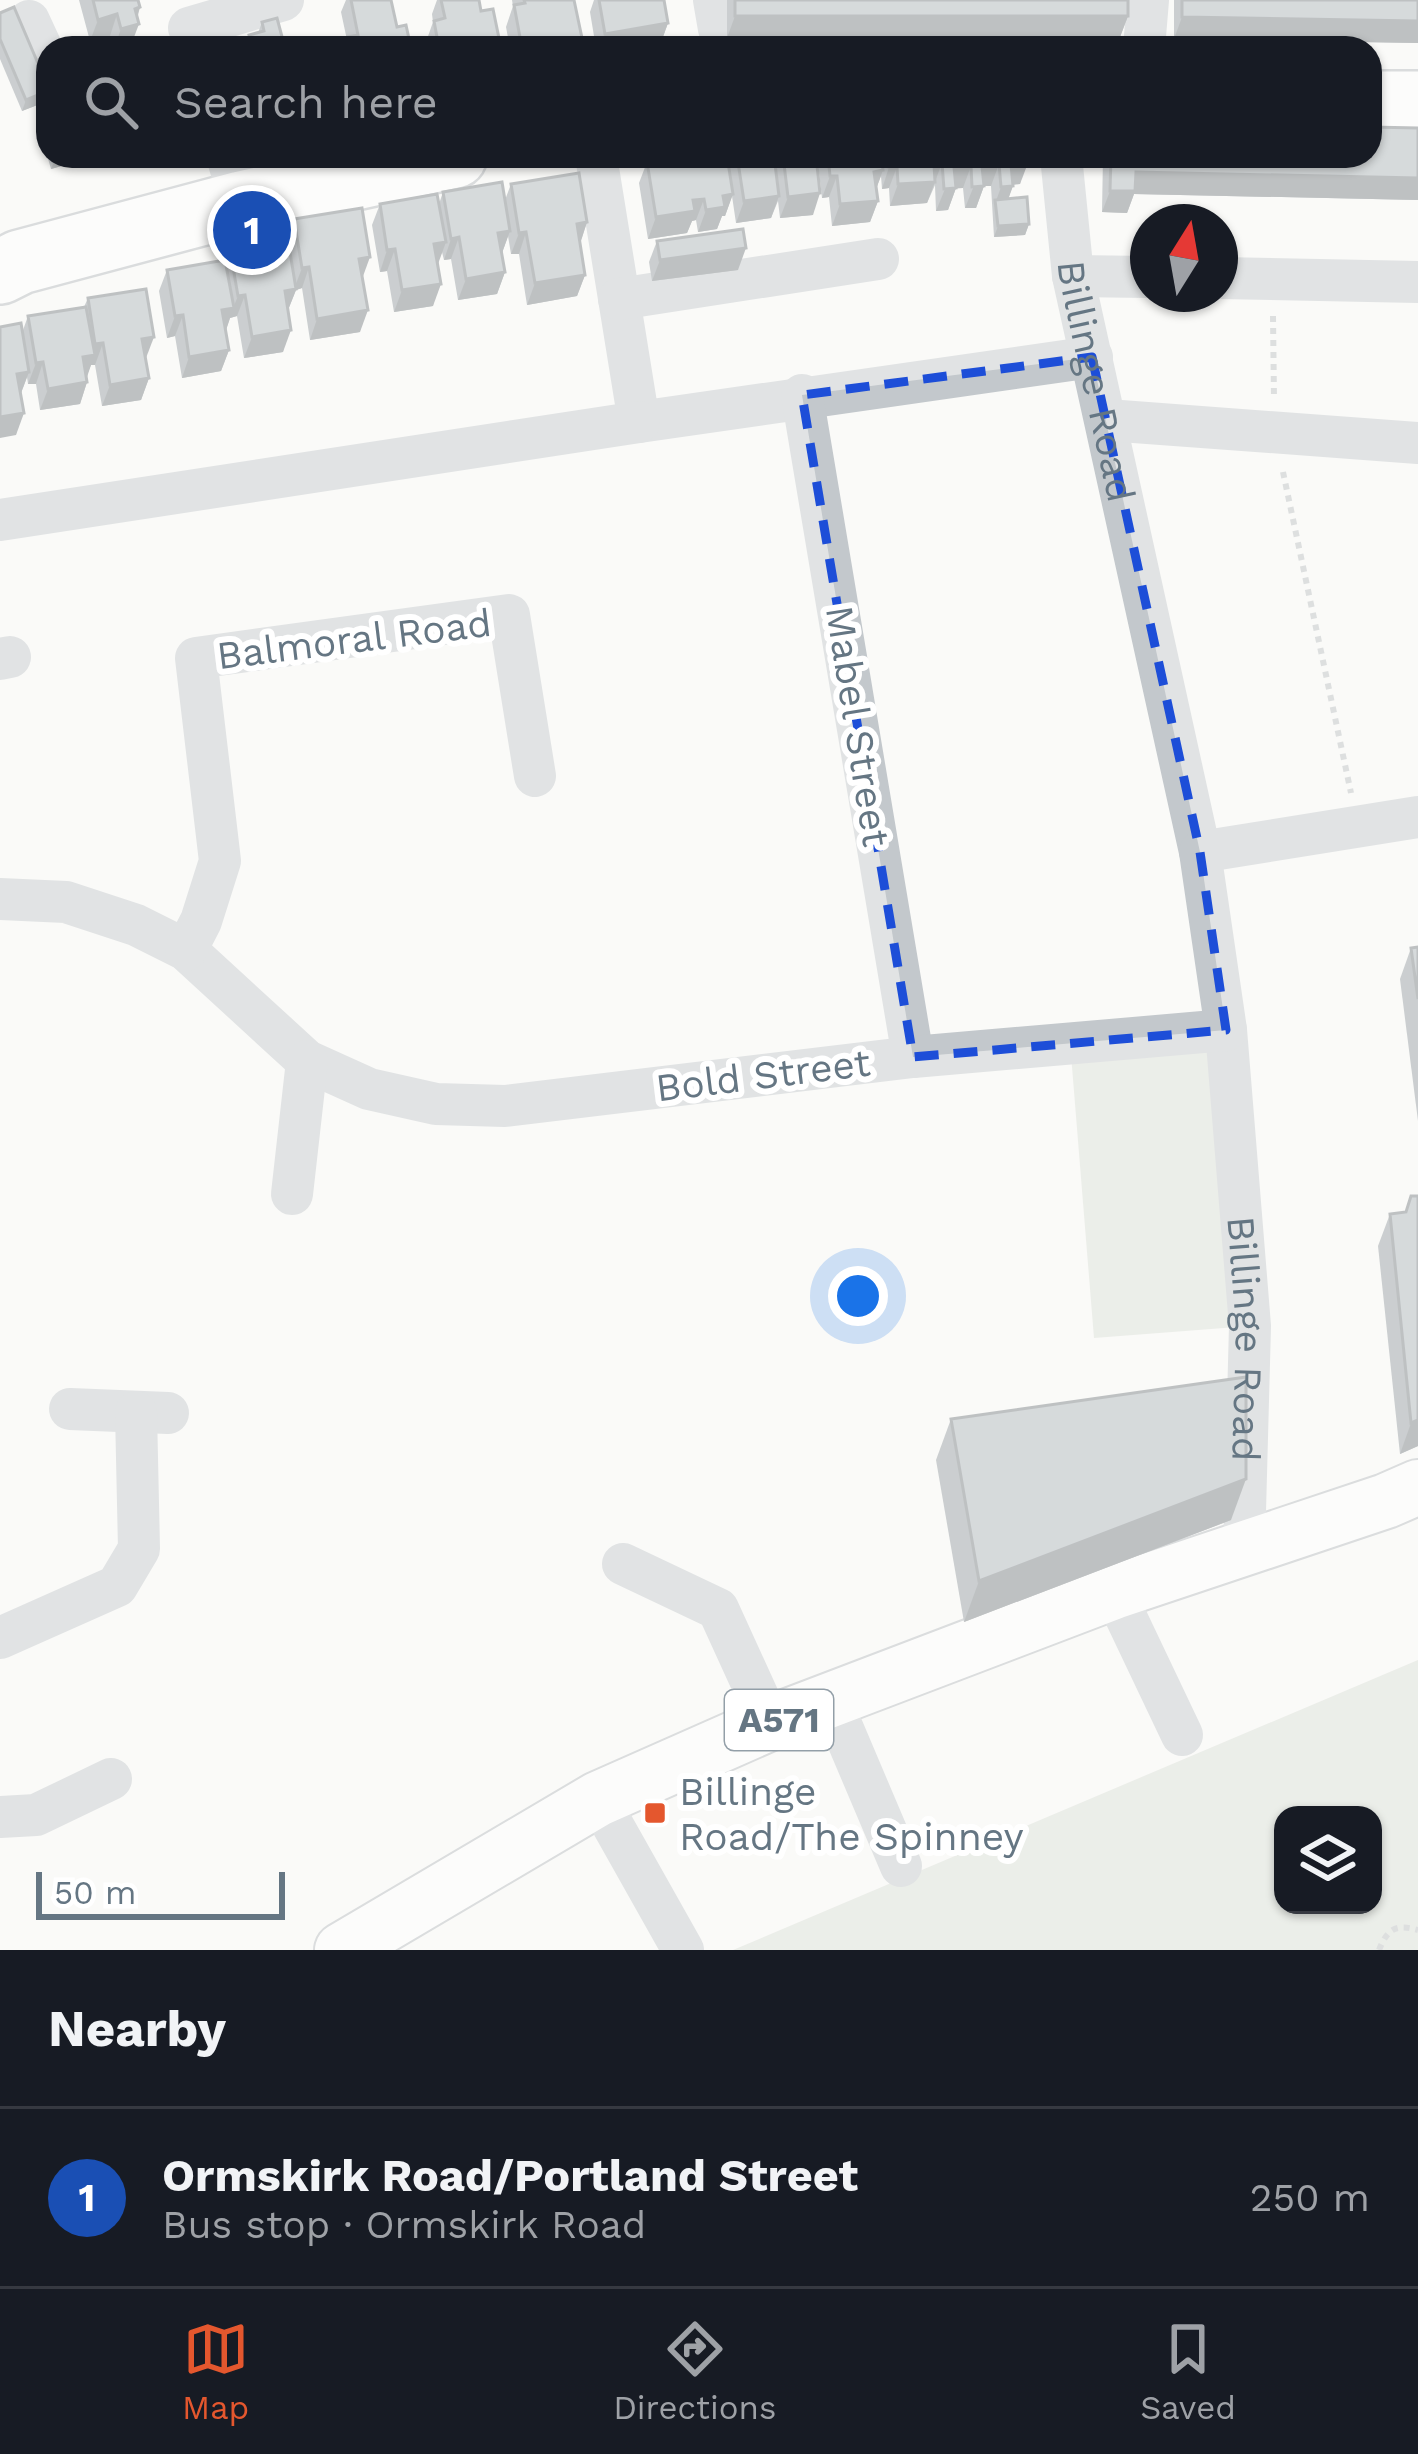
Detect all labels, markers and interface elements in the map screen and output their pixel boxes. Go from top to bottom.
search box [36,36,1382,168]
icon: search [78,69,144,135]
text: Search here [174,76,438,129]
pin: 1 [213,185,291,275]
north arrow [1130,204,1238,312]
street label: Billinge Road [1049,258,1145,506]
street label: Balmoral Road [214,600,494,678]
street label: Mabel Street [817,602,899,850]
street label: Bold Street [653,1040,873,1110]
street label: Billinge Road [1219,1214,1273,1462]
your location [828,1266,888,1326]
road number: A571 [725,1690,833,1750]
place label: Billinge Road/The Spinney [679,1769,1024,1859]
marker: Billinge Road/The Spinney [642,1800,668,1826]
map controls [1274,1806,1382,1914]
button: layers [1274,1806,1382,1914]
scale bar [36,1866,285,1919]
text: 50 m [54,1873,136,1912]
text: Nearby [48,1999,226,2058]
text: Ormskirk Road/Portland Street [162,2149,858,2202]
text: 1 [79,2175,95,2220]
text: 250 m [1250,2175,1370,2220]
text: Bus stop · Ormskirk Road [162,2202,646,2247]
tab: Map [182,2316,249,2427]
tab: Directions [613,2316,776,2427]
tab: Saved [1140,2316,1236,2427]

